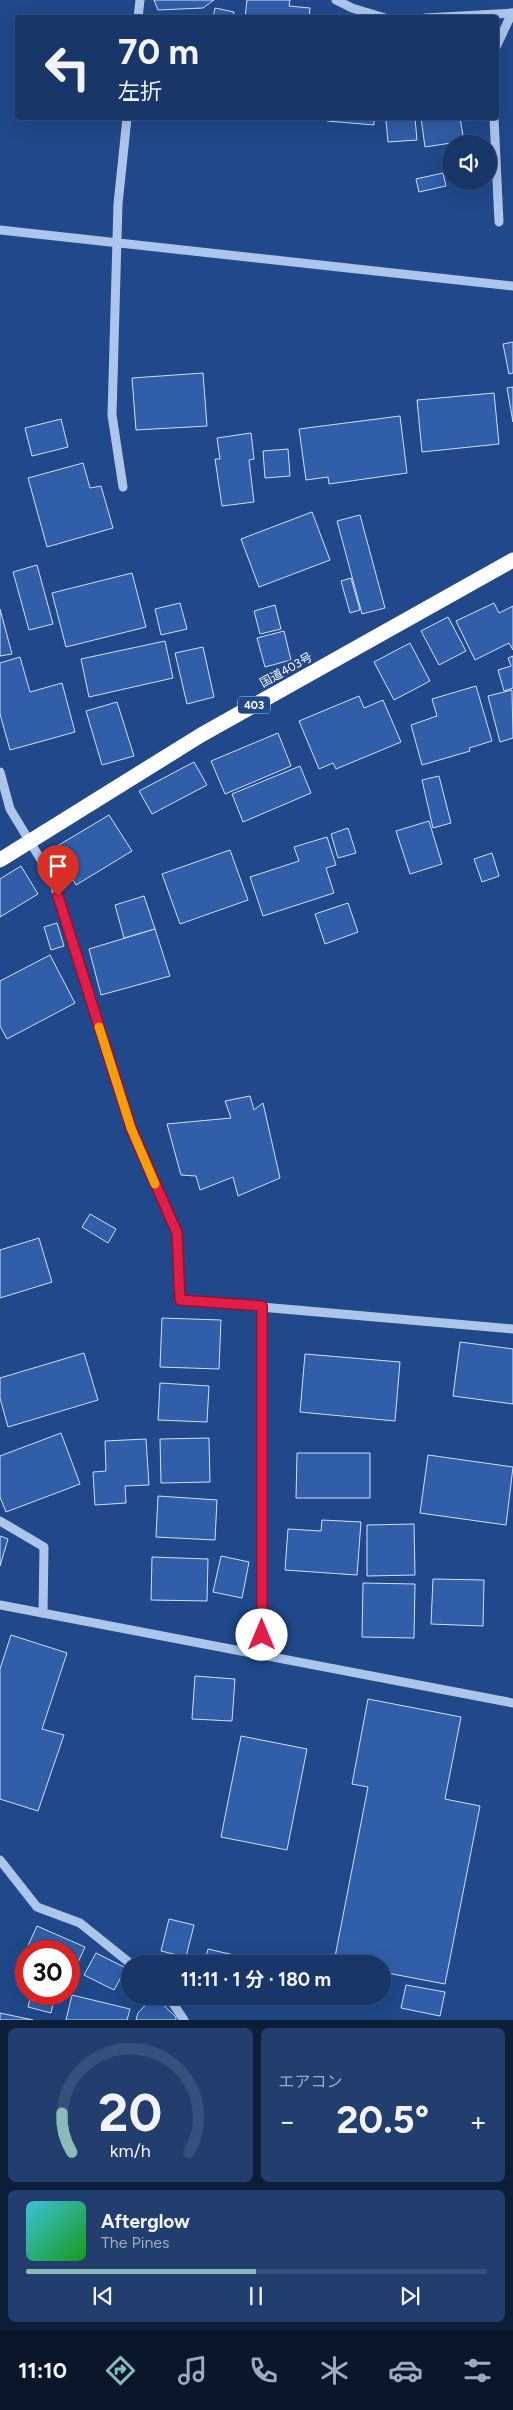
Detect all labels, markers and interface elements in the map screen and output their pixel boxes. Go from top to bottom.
text: 70 m [118,31,199,73]
icon: left [35,35,100,100]
text: 左折 [118,78,162,105]
map controls [442,135,497,190]
button: sound [442,135,497,190]
street label: 国道403号 [257,650,315,690]
road number: 403 [238,696,270,714]
pin [37,845,79,896]
icon: arrive [44,852,72,880]
position arrow [235,1608,287,1660]
speed limit sign: 30 [15,1940,80,2005]
text: 11:11 · 1 分 · 180 m [181,1968,331,1991]
text: エアコン [279,2072,343,2091]
text: 20 [98,2082,162,2144]
text: 20.5° [337,2097,429,2143]
text: − [279,2104,296,2138]
text: + [470,2104,487,2138]
text: km/h [110,2140,151,2161]
text: Afterglow [101,2210,190,2233]
text: The Pines [101,2233,170,2252]
icon: previous [89,2282,117,2310]
icon: pause [242,2282,270,2310]
icon: next [396,2282,424,2310]
icon: directions [103,2353,138,2388]
icon: music [175,2353,210,2388]
icon: phone [246,2353,281,2388]
icon: climate [317,2353,352,2388]
icon: car [388,2353,423,2388]
icon: filters [460,2353,495,2388]
text: 11:10 [18,2357,67,2384]

